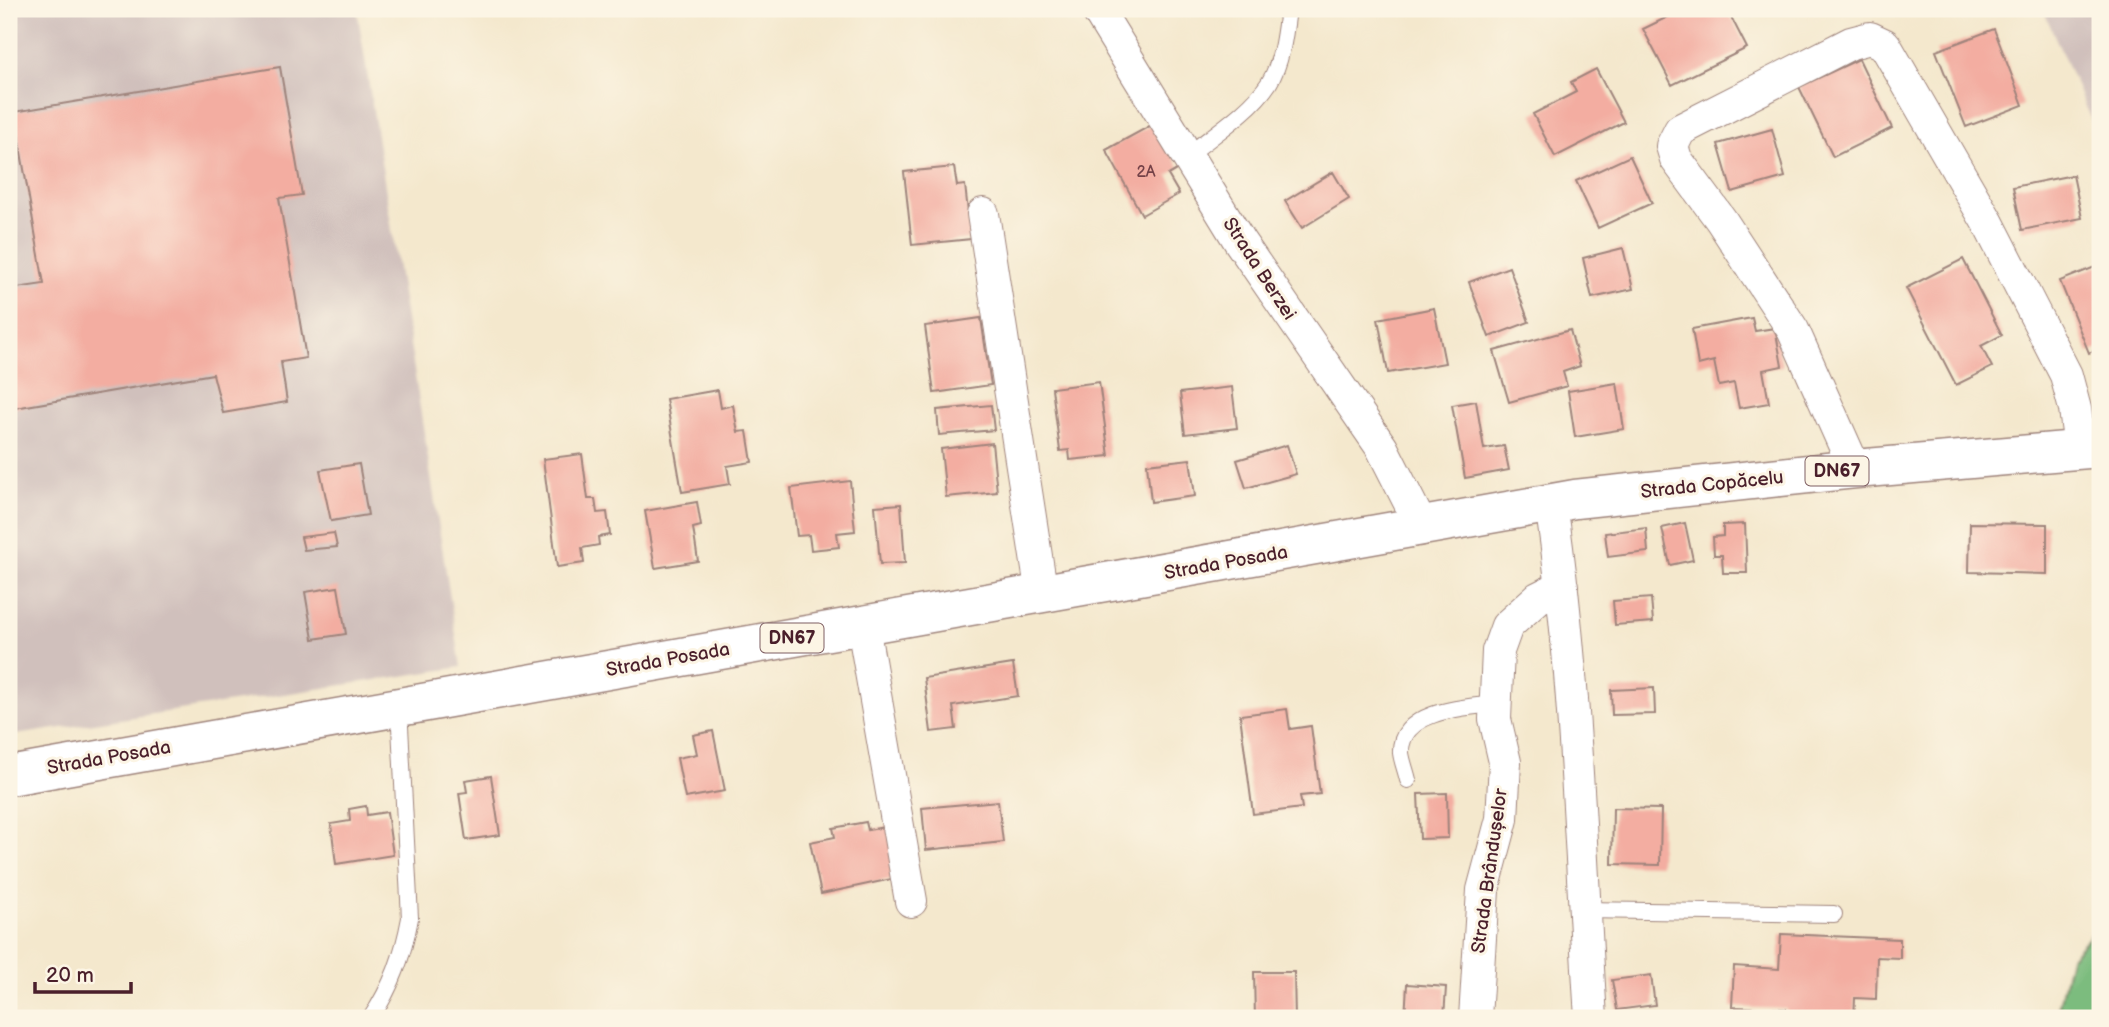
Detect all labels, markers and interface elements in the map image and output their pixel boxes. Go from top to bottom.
house number: 2A [1136,163,1156,182]
street label: Strada Berzei [1217,214,1301,324]
road number: DN67 [1806,457,1868,486]
street label: Strada Copăcelu [1639,466,1785,504]
street label: Strada Posada [1162,541,1290,585]
road number: DN67 [760,624,824,652]
street label: Strada Posada [604,638,732,682]
street label: Strada Posada [45,736,173,780]
street label: Strada Brândușelor [1467,786,1513,955]
scale bar [35,950,131,994]
text: 20 m [46,963,94,988]

